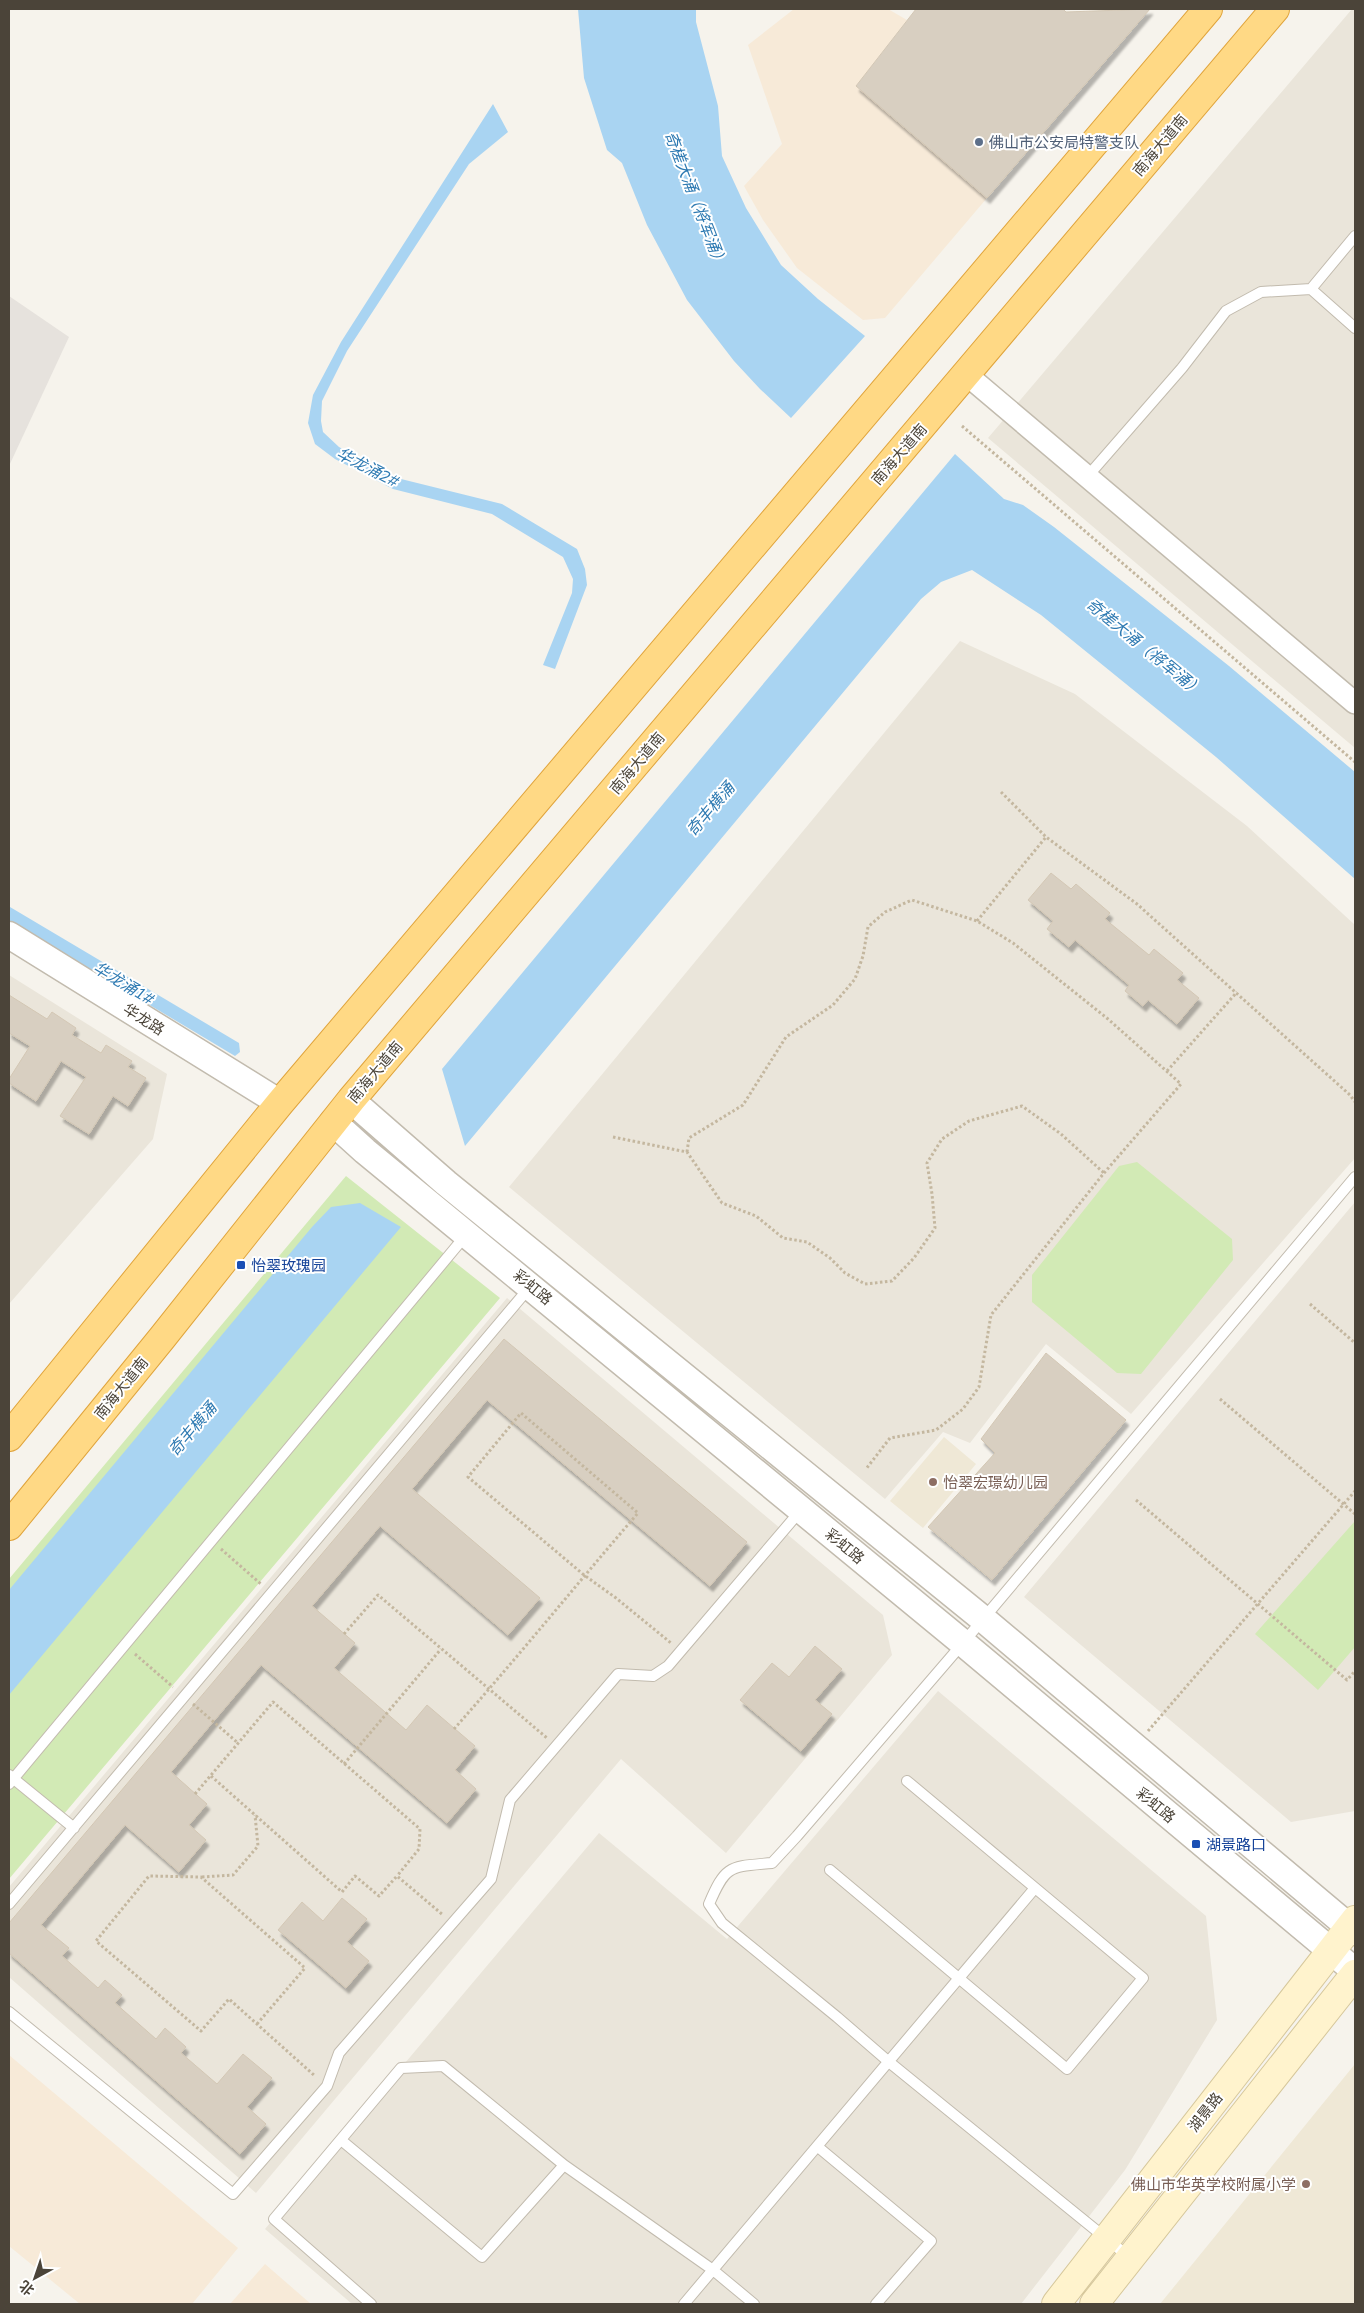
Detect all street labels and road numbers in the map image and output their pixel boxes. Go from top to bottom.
street label: 南海大道南 [1129,110,1191,180]
street label: 南海大道南 [867,419,931,489]
street label: 南海大道南 [606,728,668,798]
street label: 华龙路 [120,999,168,1039]
street label: 南海大道南 [344,1037,406,1107]
street label: 彩虹路 [510,1265,556,1309]
street label: 南海大道南 [90,1353,152,1423]
street label: 彩虹路 [822,1524,868,1568]
street label: 彩虹路 [1133,1783,1179,1827]
street label: 湖景路 [1184,2088,1226,2136]

